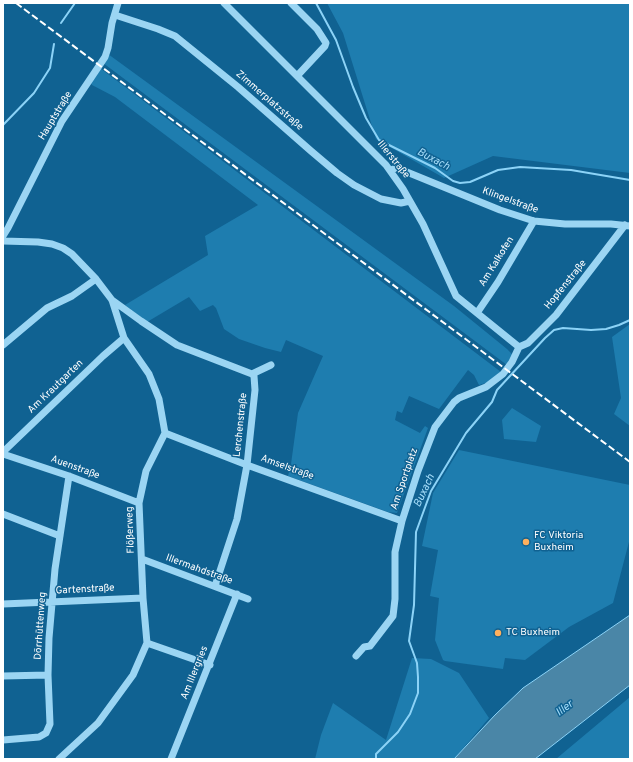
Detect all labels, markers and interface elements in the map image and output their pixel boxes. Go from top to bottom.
street label: Zimmerplatzstraße [233,68,305,134]
street label: Hauptstraße [37,89,75,143]
street label: Illerstraße [374,139,412,181]
water label: Buxach [414,146,452,174]
street label: Klingelstraße [480,185,540,217]
street label: Am Kalkofen [477,235,517,289]
street label: Hopfenstraße [542,258,590,312]
street label: Am Krautgarten [26,358,86,416]
street label: Lerchenstraße [232,392,250,458]
street label: Am Sportplatz [389,447,421,511]
street label: Amselstraße [259,453,315,483]
street label: Auenstraße [49,454,101,482]
water label: Buxach [412,472,438,510]
street label: Flößerweg [124,506,138,554]
place label: FC Viktoria Buxheim [534,530,583,554]
marker: FC Viktoria Buxheim [521,537,531,547]
street label: Illermahdstraße [164,552,234,588]
street label: Gartenstraße [55,582,115,598]
street label: Dörrhüttenweg [33,592,49,660]
place label: TC Buxheim [506,627,560,639]
marker: TC Buxheim [493,628,503,638]
street label: Am Illergries [179,644,211,702]
water label: Iller [554,698,576,720]

